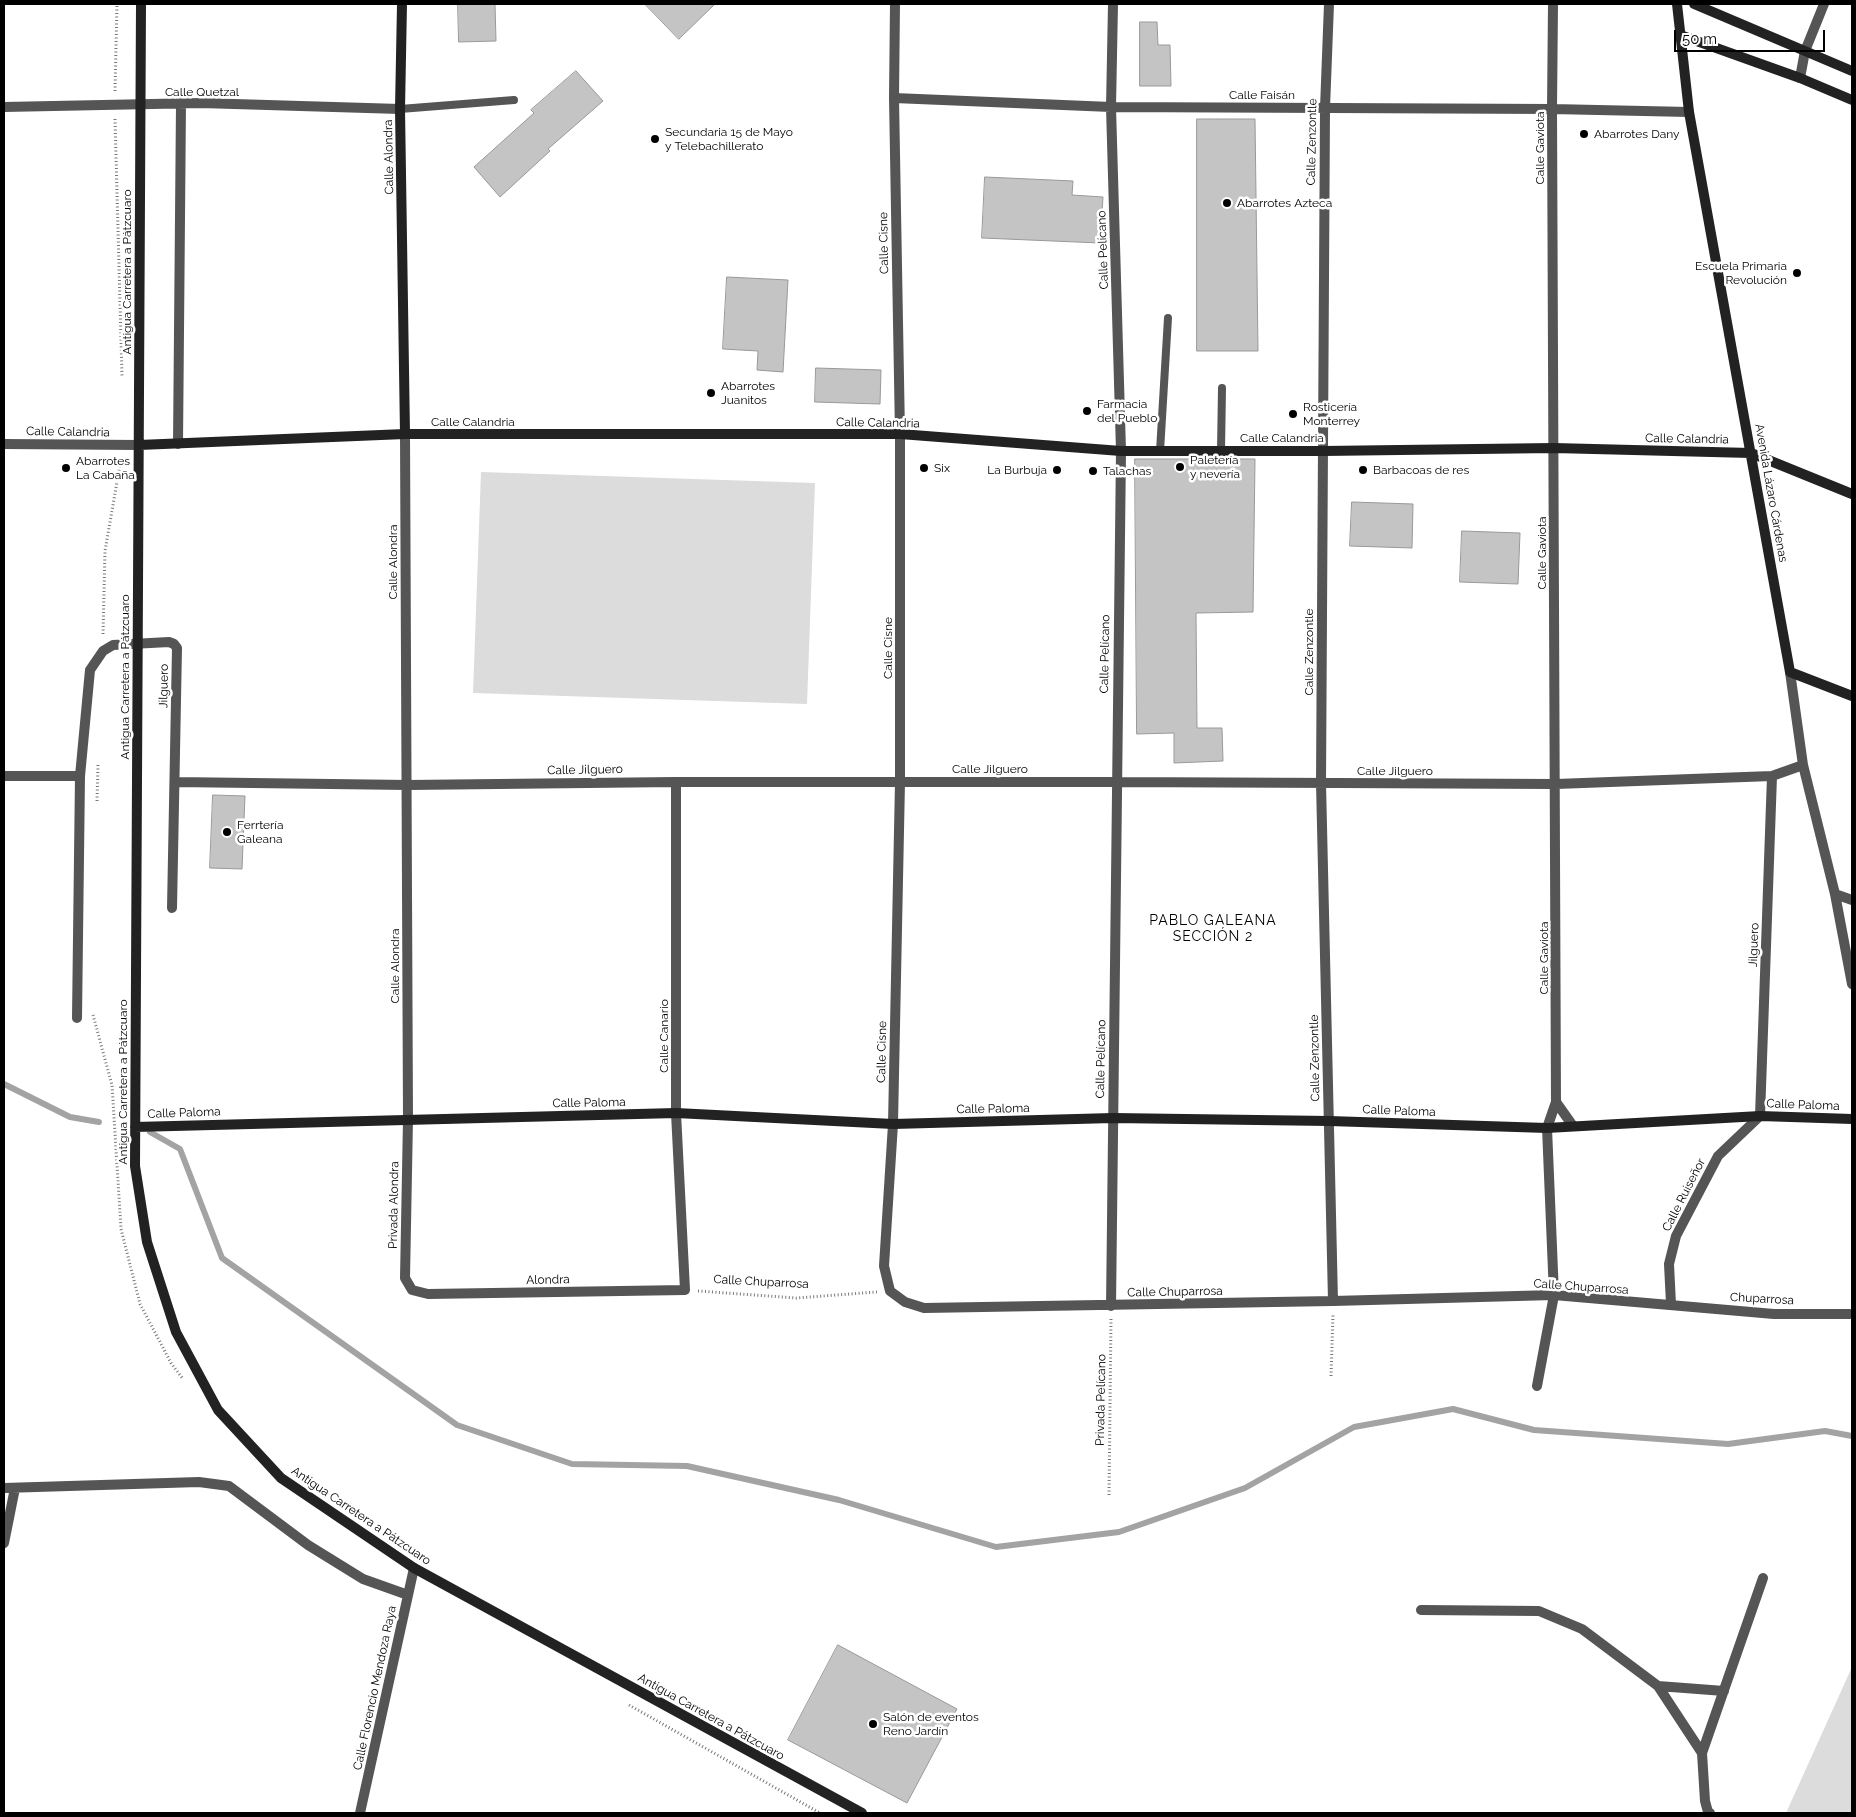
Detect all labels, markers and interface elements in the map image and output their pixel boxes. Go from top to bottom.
scale bar [1676,20,1827,52]
text: 50 m [1682,30,1717,48]
street label: Calle Quetzal [165,85,239,99]
street label: Calle Faisán [1229,88,1295,102]
street label: Calle Zenzontle [1304,98,1320,186]
street label: Calle Gaviota [1533,112,1547,184]
street label: Calle Alondra [381,119,397,195]
place label: Secundaria 15 de Mayo y Telebachillerato [665,125,793,153]
place label: Abarrotes Dany [1594,127,1680,141]
marker: Abarrotes Dany [1578,128,1590,140]
marker: Secundaria 15 de Mayo y Telebachillerato [649,133,661,145]
street label: Antigua Carretera a Pátzcuaro [120,189,134,355]
place label: Abarrotes Azteca [1237,196,1332,210]
marker: Abarrotes Azteca [1221,197,1233,209]
street label: Calle Pelícano [1094,210,1112,290]
street label: Calle Cisne [876,212,892,274]
place label: Escuela Primaria Revolución [1695,259,1787,287]
marker: Escuela Primaria Revolución [1791,267,1803,279]
place label: Abarrotes Juanitos [721,379,775,407]
marker: Abarrotes Juanitos [705,387,717,399]
place label: Farmacia del Pueblo [1097,397,1157,425]
place label: Rosticería Monterrey [1303,400,1360,428]
marker: Farmacia del Pueblo [1081,405,1093,417]
marker: Rosticería Monterrey [1287,408,1299,420]
street label: Calle Calandria [431,415,515,429]
street label: Calle Calandria [836,415,920,431]
street label: Avenida Lázaro Cárdenas [1752,423,1790,563]
street label: Calle Calandria [26,424,110,440]
street label: Calle Calandria [1240,431,1324,445]
street label: Calle Calandria [1645,431,1729,447]
place label: Paletería y nevería [1190,453,1240,481]
place label: Abarrotes La Cabaña [76,454,135,482]
place label: Six [934,461,950,475]
marker: Paletería y nevería [1174,461,1186,473]
marker: Abarrotes La Cabaña [60,462,72,474]
marker: Six [918,462,930,474]
place label: La Burbuja [987,463,1047,477]
place label: Barbacoas de res [1373,463,1469,477]
marker: La Burbuja [1051,464,1063,476]
place label: Talachas [1103,464,1151,478]
marker: Barbacoas de res [1357,464,1369,476]
marker: Talachas [1087,465,1099,477]
street label: Calle Gaviota [1535,517,1549,589]
street label: Calle Alondra [386,524,400,600]
street label: Antigua Carretera a Pátzcuaro [118,594,132,760]
street label: Calle Zenzontle [1302,609,1316,695]
street label: Calle Pelícano [1097,614,1113,694]
street label: Calle Cisne [881,617,895,679]
street label: Jilguero [156,664,172,708]
street label: Calle Jilguero [547,762,623,778]
street label: Calle Jilguero [952,762,1028,776]
street label: Calle Jilguero [1357,764,1433,778]
place label: Ferrtería Galeana [237,818,283,846]
marker: Ferrtería Galeana [221,826,233,838]
district label: PABLO GALEANA SECCIÓN 2 [1148,913,1278,946]
street label: Calle Gaviota [1537,922,1551,994]
street label: Jilguero [1746,923,1762,967]
street label: Calle Alondra [388,928,402,1004]
street label: Antigua Carretera a Pátzcuaro [116,999,130,1165]
street label: Calle Canario [657,999,671,1073]
street label: Calle Zenzontle [1307,1014,1323,1102]
street label: Calle Pelícano [1093,1019,1109,1099]
street label: Calle Cisne [874,1021,890,1083]
street label: Calle Paloma [552,1095,626,1111]
street label: Calle Paloma [1766,1097,1840,1113]
street label: Calle Paloma [956,1101,1030,1117]
street label: Calle Paloma [1362,1103,1436,1119]
street label: Calle Paloma [147,1105,221,1121]
street label: Calle Ruiseñor [1659,1156,1709,1234]
street label: Privada Alondra [386,1161,402,1249]
street label: Alondra [526,1272,570,1288]
street label: Calle Chuparrosa [713,1272,809,1292]
street label: Calle Chuparrosa [1533,1276,1629,1298]
street label: Calle Chuparrosa [1127,1284,1223,1300]
street label: Chuparrosa [1730,1290,1794,1308]
street label: Privada Pelícano [1093,1354,1109,1446]
street label: Antigua Carretera a Pátzcuaro [288,1464,434,1568]
street label: Calle Florencio Mendoza Raya [351,1604,399,1772]
street label: Antigua Carretera a Pátzcuaro [635,1671,787,1763]
place label: Salón de eventos Reno Jardín [883,1710,979,1738]
marker: Salón de eventos Reno Jardín [867,1718,879,1730]

